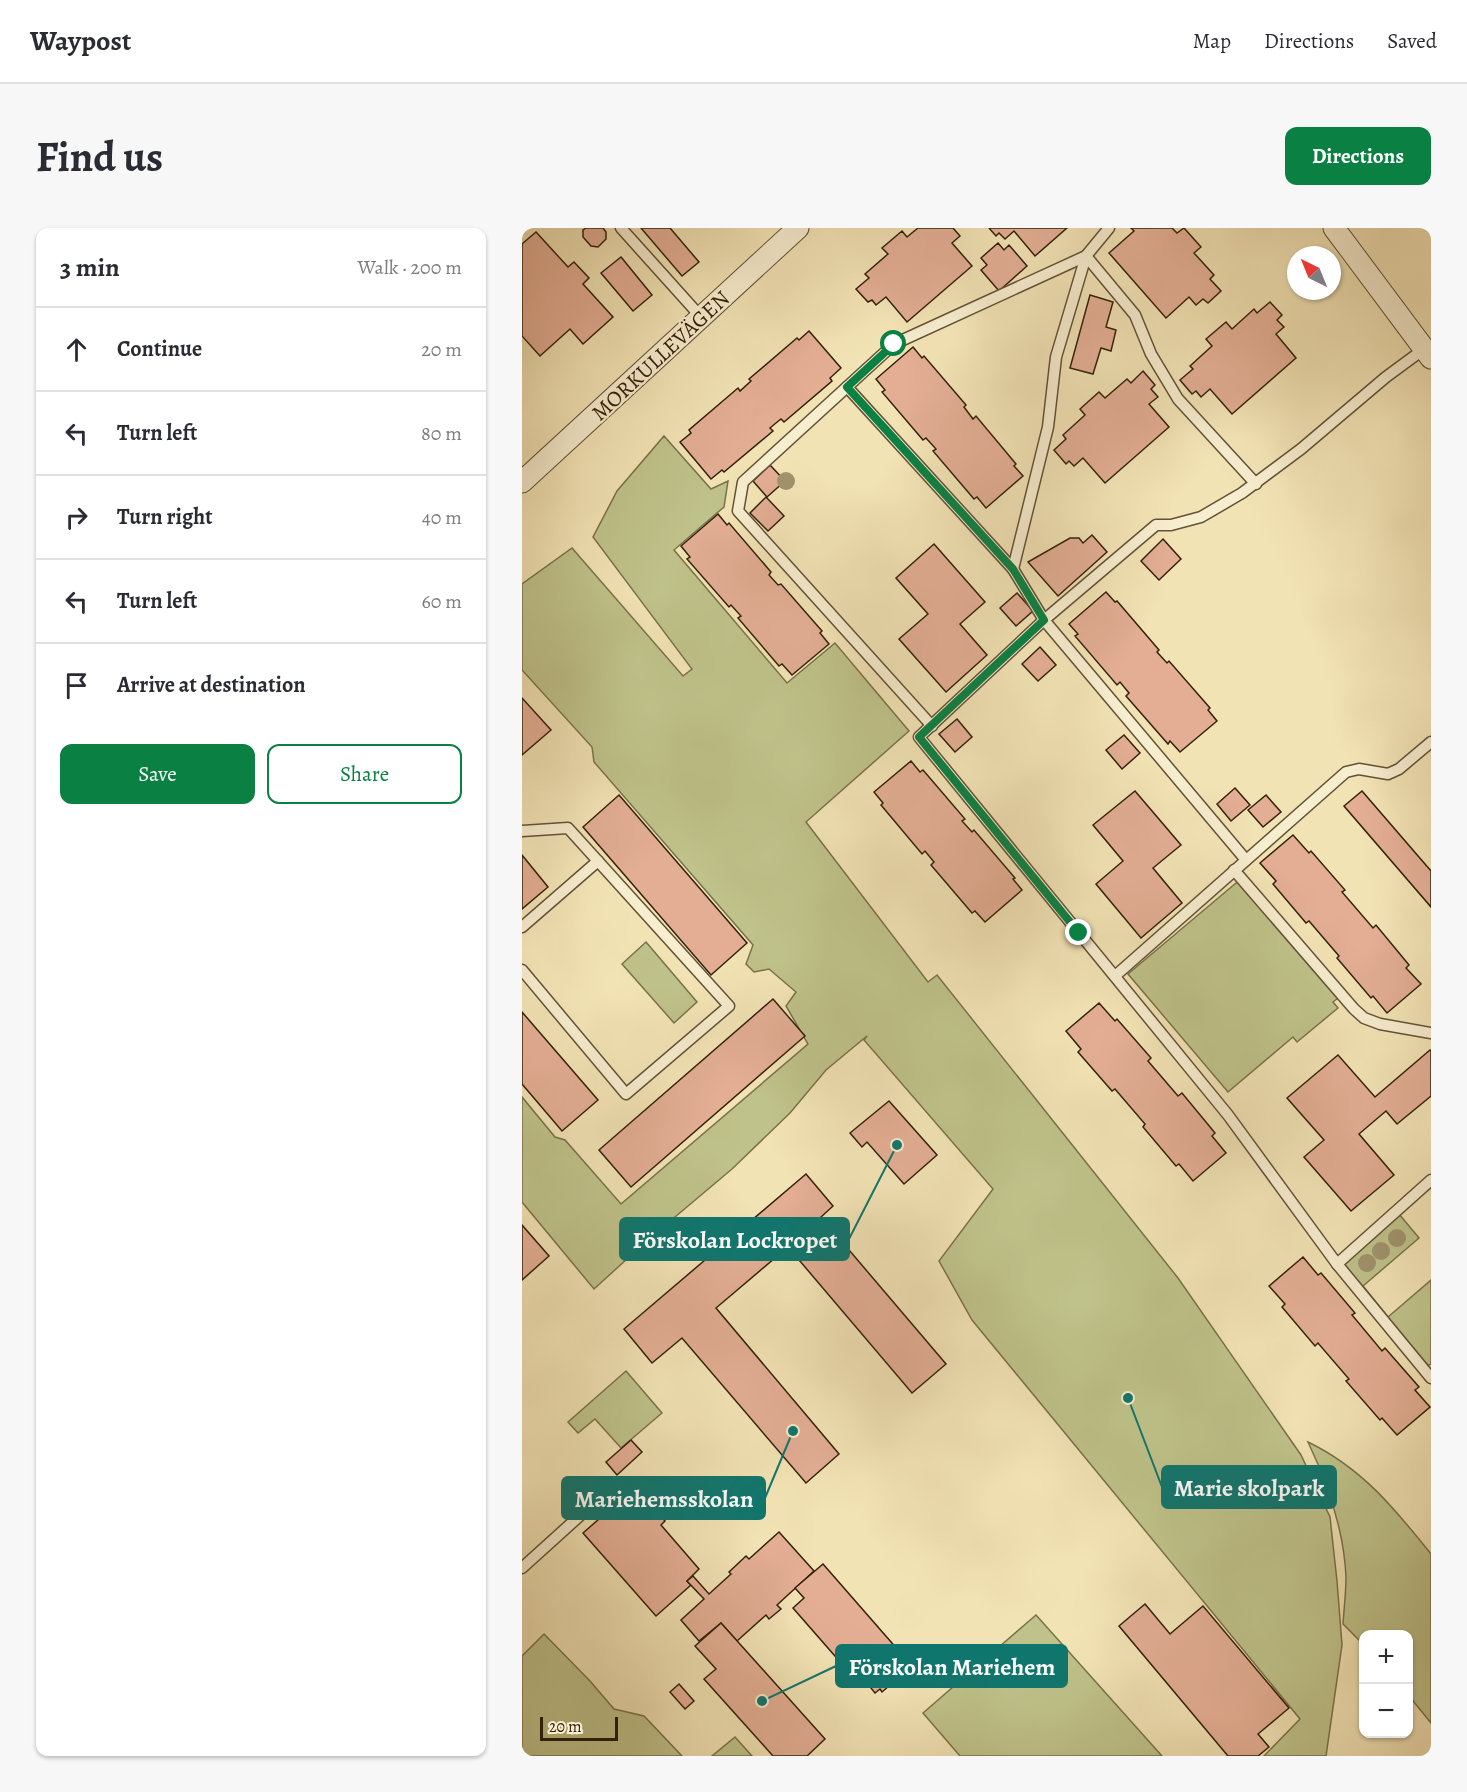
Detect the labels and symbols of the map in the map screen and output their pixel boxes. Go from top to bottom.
north arrow [1287,246,1341,300]
street label: MORKULLEVÄGEN [585,284,736,428]
route start [880,330,906,356]
route end [1065,919,1091,945]
callout: Förskolan Lockropet [620,1218,849,1260]
text: Förskolan Lockropet [633,1224,838,1256]
callout: Marie skolpark [1162,1466,1336,1508]
text: Marie skolpark [1174,1472,1325,1504]
callout: Mariehemsskolan [562,1477,765,1519]
text: Mariehemsskolan [575,1483,754,1515]
callout: Förskolan Mariehem [836,1645,1067,1687]
text: Förskolan Mariehem [849,1651,1055,1683]
scale bar [540,1714,618,1742]

